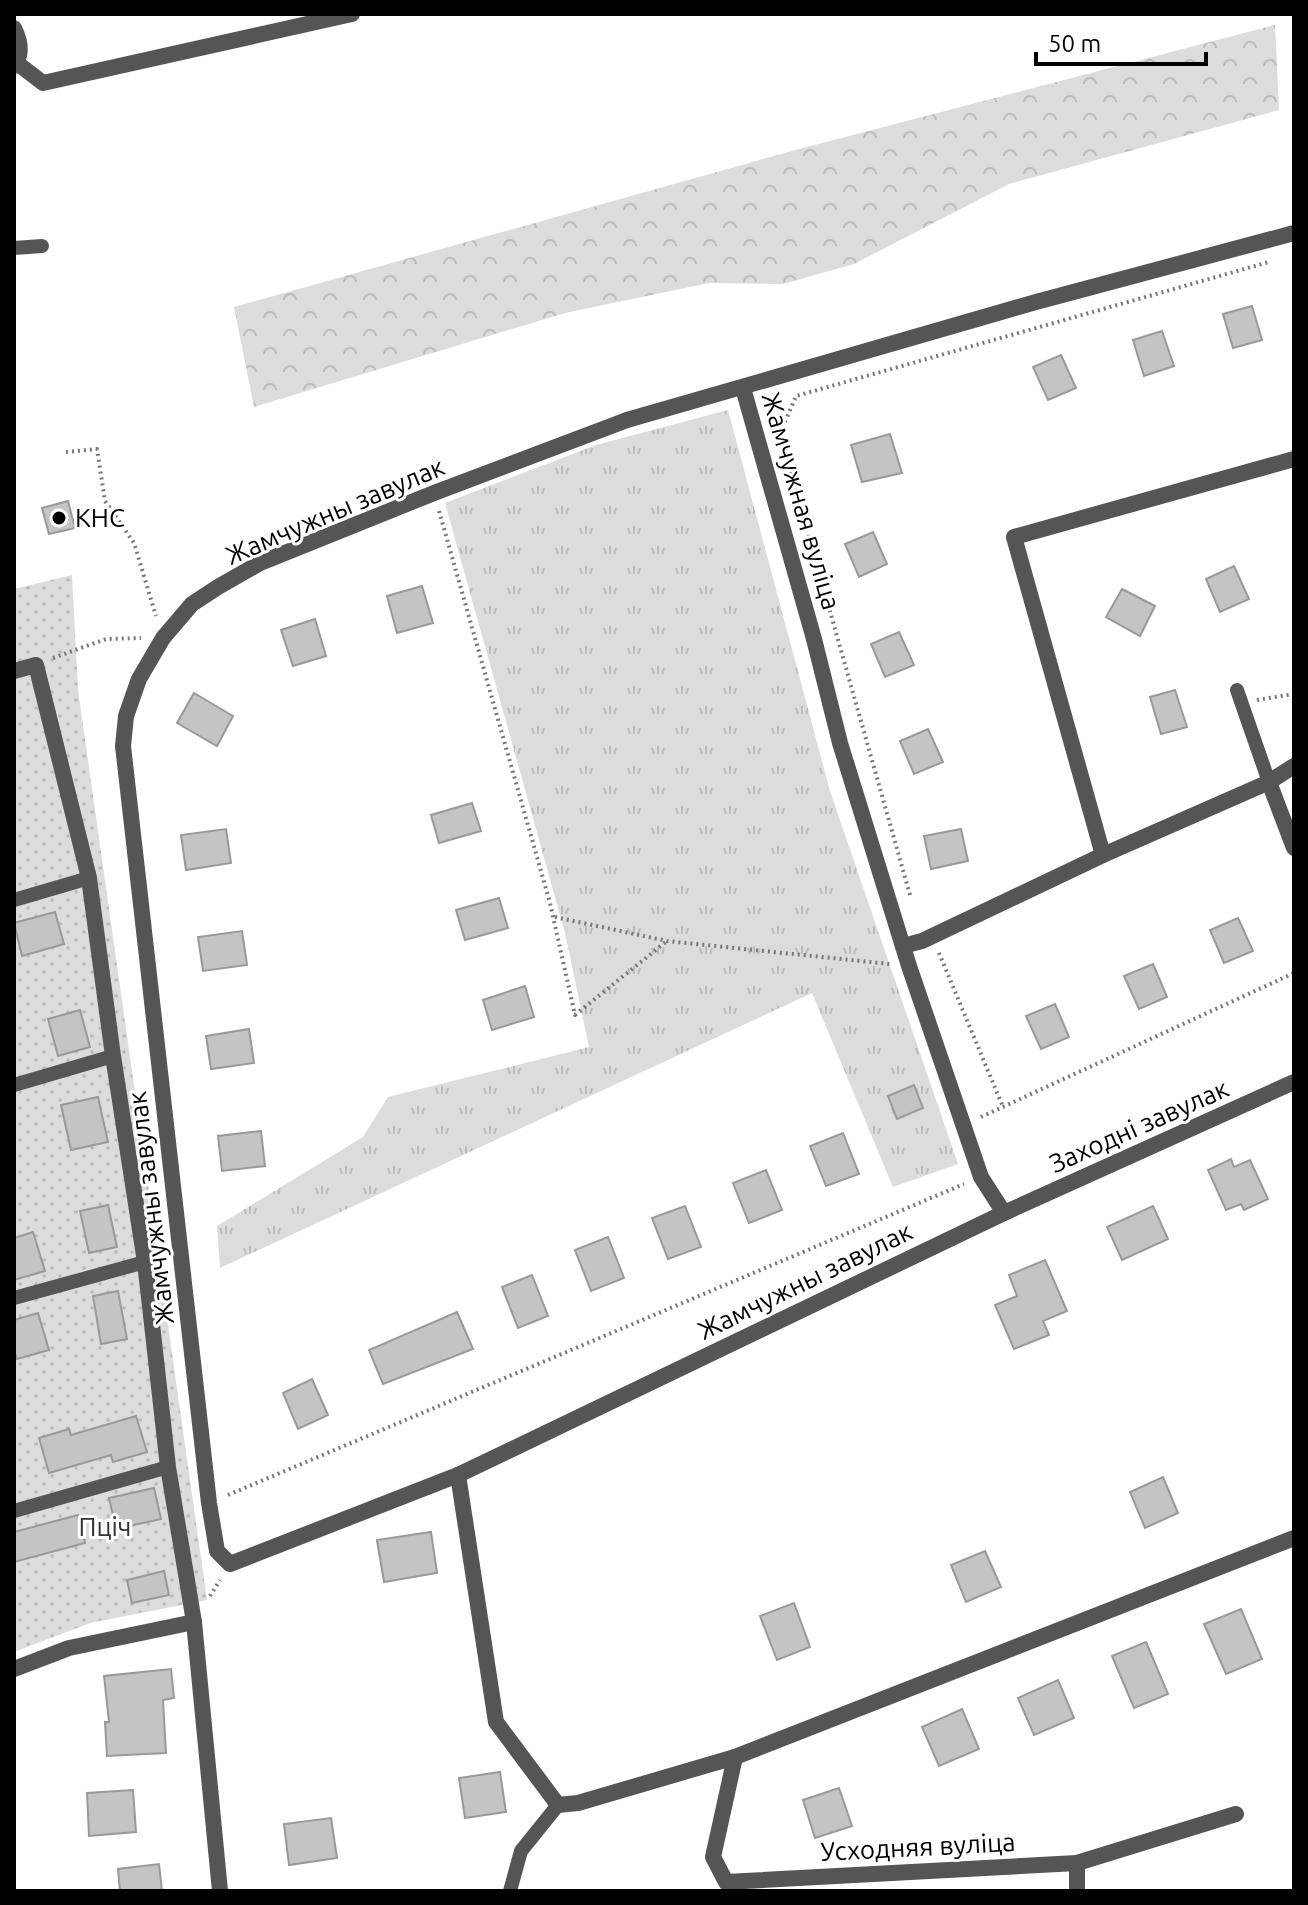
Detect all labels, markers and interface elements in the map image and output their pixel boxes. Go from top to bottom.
scale bar [1036,16,1206,66]
text: 50 m [1048,30,1101,57]
street label: Жамчужная вуліца [757,389,846,613]
street label: Жамчужны завулак [221,451,449,570]
place label: КНС [75,503,125,532]
marker: КНС [50,509,68,527]
street label: Заходні завулак [1045,1073,1233,1178]
street label: Жамчужны завулак [122,1090,179,1326]
street label: Жамчужны завулак [693,1216,917,1345]
park label: Пціч [79,1512,132,1541]
street label: Усходняя вуліца [820,1827,1016,1866]

